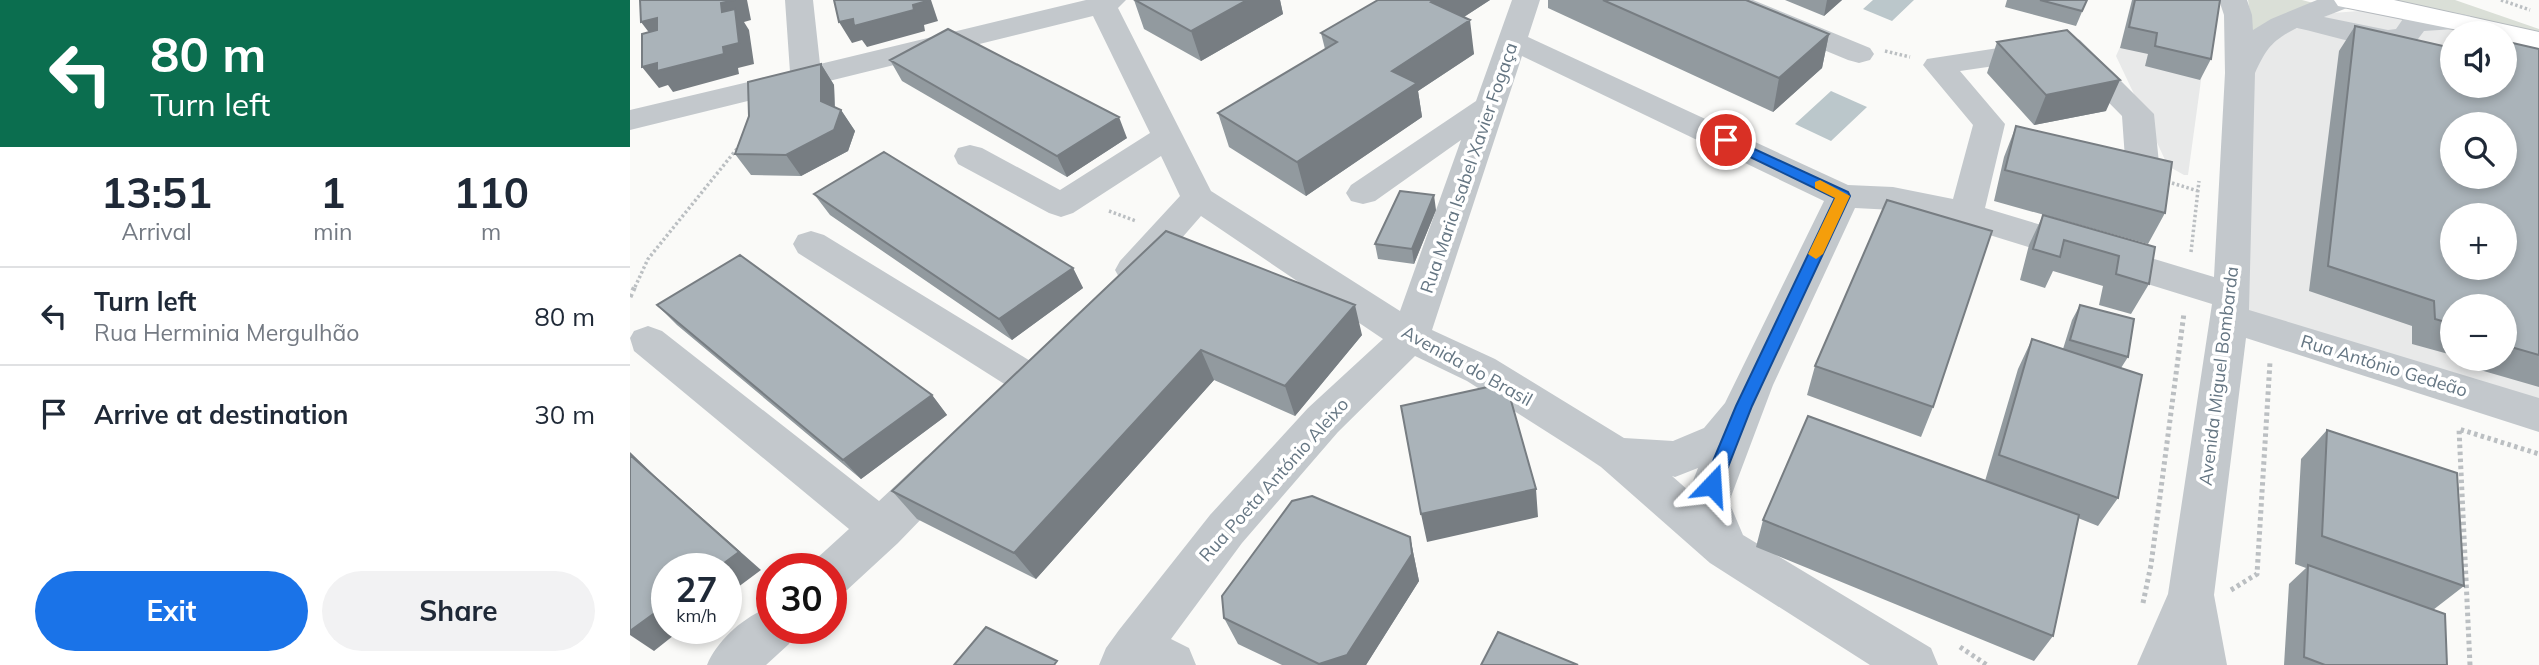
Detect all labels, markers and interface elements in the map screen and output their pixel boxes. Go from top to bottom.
map controls [2440,21,2517,371]
button: sound [2440,21,2517,98]
text: 80 m [150,23,266,84]
icon: left [35,28,126,119]
street label: Rua Maria Isabel Xavier Fogaça [1415,40,1522,296]
text: Turn left [150,84,270,124]
pin [1696,110,1756,170]
button: search [2440,112,2517,189]
icon: arrive [1707,121,1745,159]
text: 13:51 [101,166,212,219]
text: 1 [320,166,345,219]
text: 110 [453,166,529,219]
button: + [2440,203,2517,280]
text: Arrival [121,217,192,246]
text: min [313,217,352,246]
text: m [481,217,501,246]
street label: Avenida Miguel Bombarda [2194,265,2243,487]
text: Turn left [94,285,196,318]
button: − [2440,294,2517,371]
icon: left [35,297,73,335]
text: 80 m [534,300,595,333]
text: Rua Herminia Mergulhão [94,318,359,347]
street label: Avenida do Brasil [1398,320,1537,411]
street label: Rua António Gedeão [2298,329,2470,402]
street label: Rua Poeta António Aleixo [1194,393,1353,566]
icon: arrive [35,395,73,433]
text: Arrive at destination [94,398,349,431]
text: 30 m [534,398,595,431]
position arrow [1675,448,1749,522]
speed limit sign: 30 [756,553,847,644]
text: 27 [675,567,718,611]
button: Exit [35,571,308,651]
button: Share [322,571,595,651]
text: km/h [676,604,717,627]

